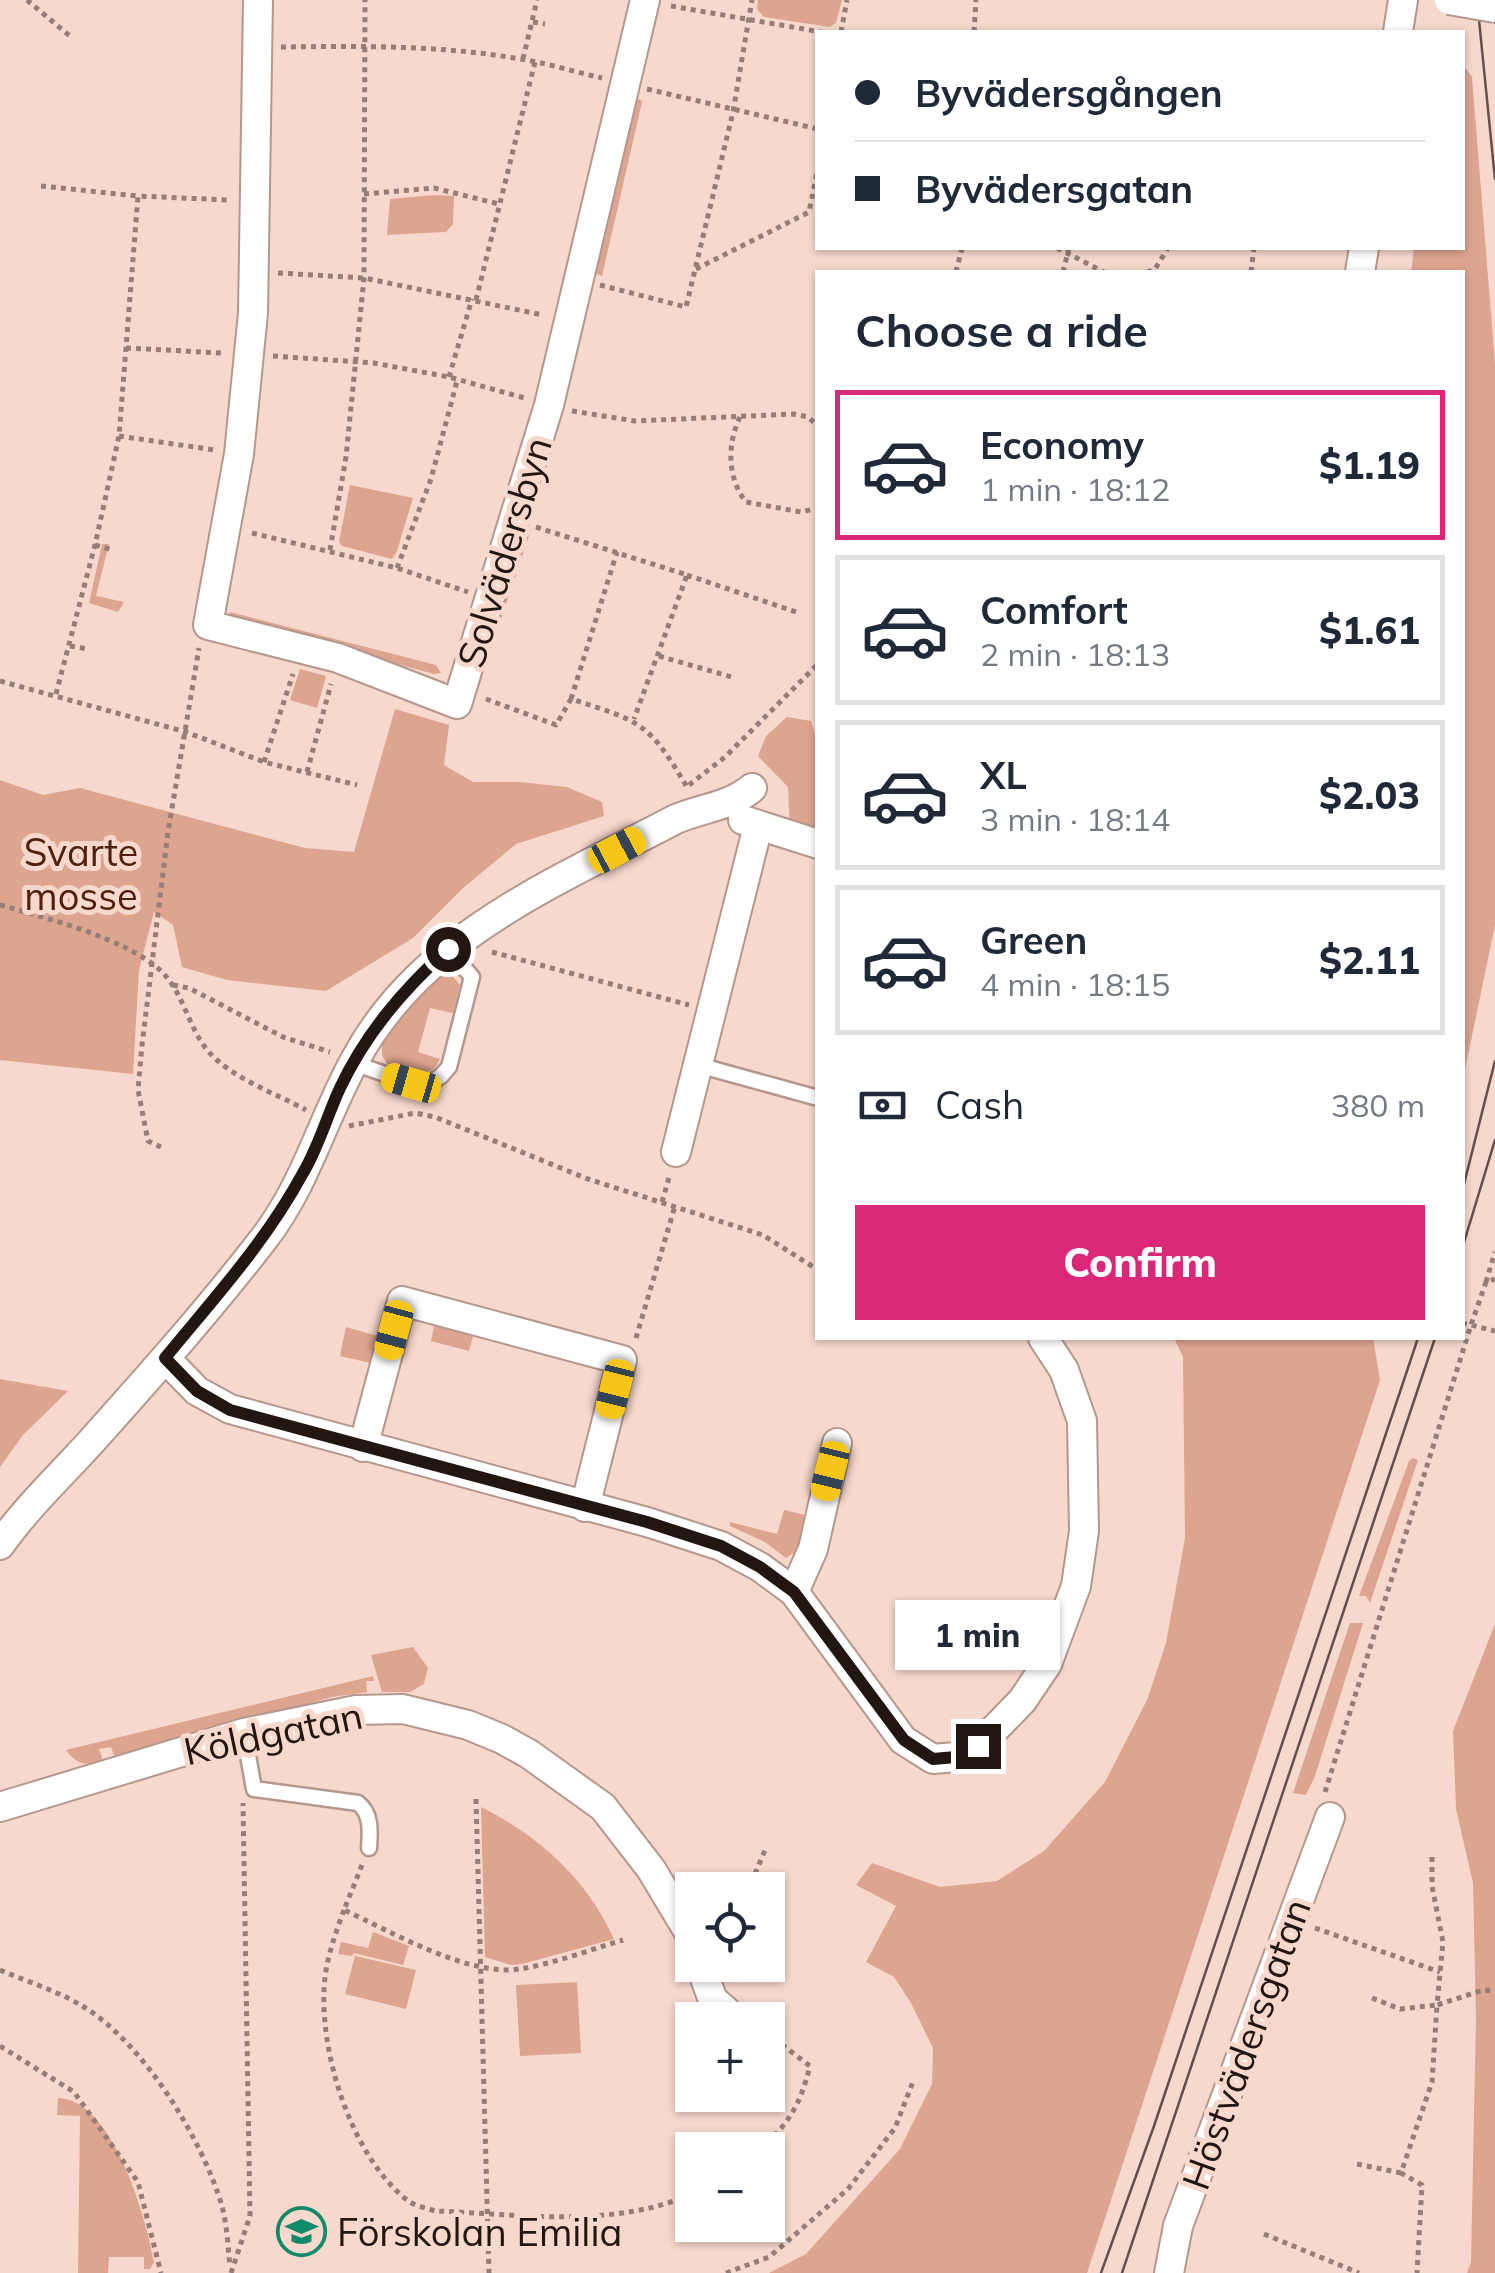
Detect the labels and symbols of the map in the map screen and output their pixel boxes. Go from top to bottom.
street label: Solvädersbyn [446,431,562,673]
car [583,823,651,877]
park label: Svarte mosse [24,828,138,920]
route start [426,927,471,972]
car [378,1060,444,1106]
car [372,1297,416,1363]
car [593,1356,637,1422]
car [808,1438,852,1504]
callout: 1 min [896,1601,1060,1671]
street label: Köldgatan [179,1691,367,1775]
route end [956,1724,1001,1769]
street label: Höstvädersgatan [1171,1892,1321,2196]
school or university icon: Förskolan Emilia [276,2206,328,2258]
place label: Förskolan Emilia [337,2208,622,2256]

